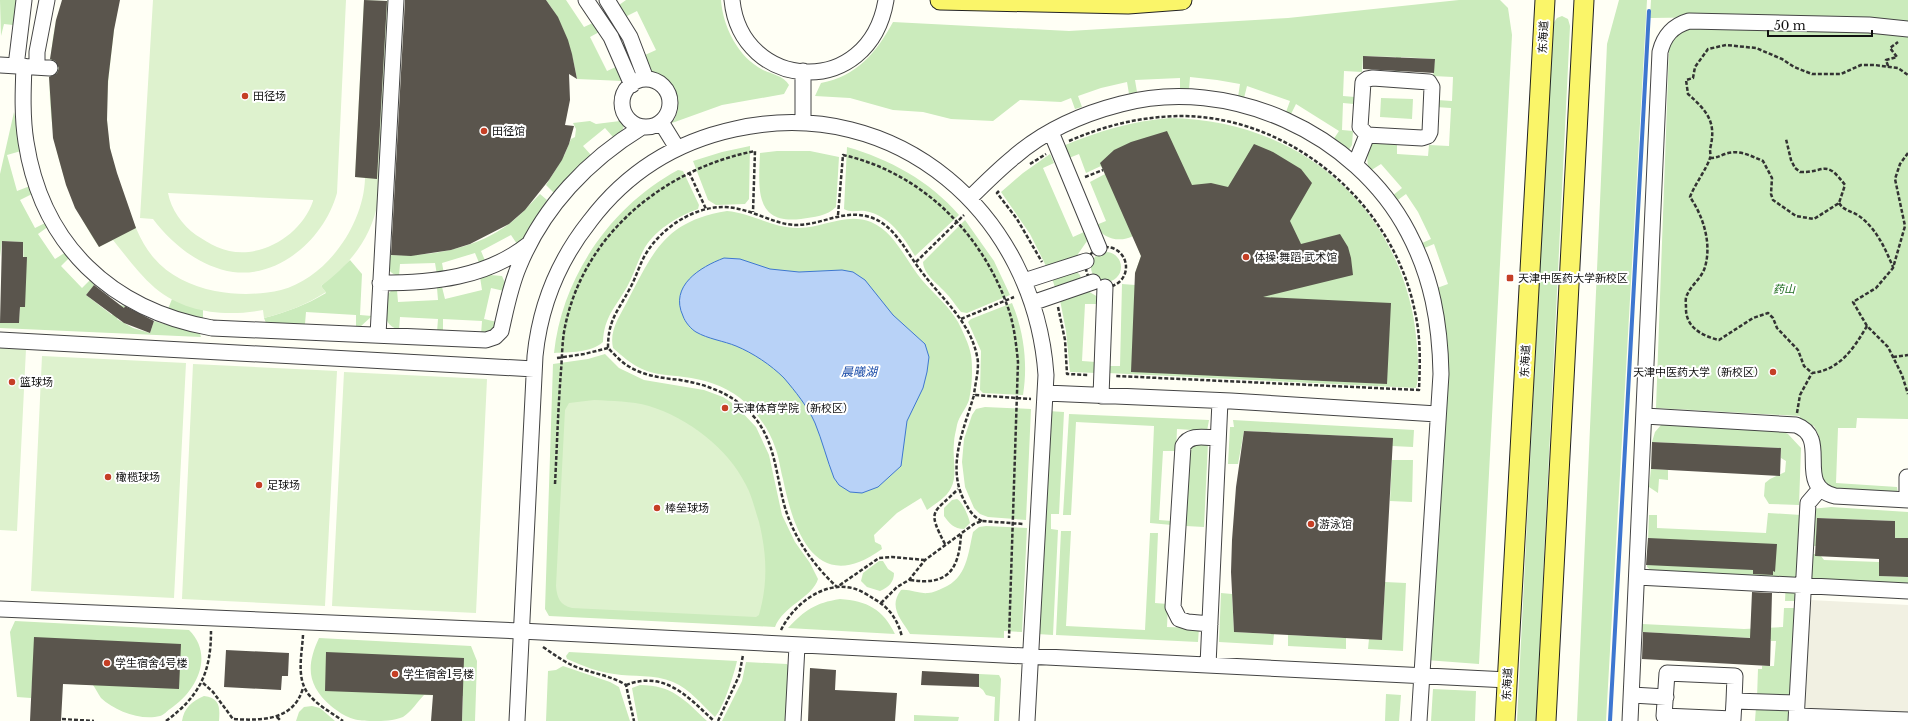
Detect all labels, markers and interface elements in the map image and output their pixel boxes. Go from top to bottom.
scale bar [1768,12,1872,38]
text: 50 m [1774,18,1806,33]
street label: 东海道 [1535,20,1551,54]
place label: 田径场 [253,89,286,103]
marker: 田径场 [240,91,250,101]
place label: 田径馆 [492,124,525,138]
marker: 田径馆 [479,126,489,136]
place label: 体操·舞蹈·武术馆 [1254,250,1337,264]
marker: 体操·舞蹈·武术馆 [1241,252,1251,262]
place label: 天津中医药大学新校区 [1518,271,1628,285]
marker: 天津中医药大学新校区 [1505,273,1515,283]
park label: 药山 [1773,282,1796,296]
street label: 东海道 [1517,344,1533,378]
water label: 晨曦湖 [841,364,879,379]
place label: 天津中医药大学（新校区） [1633,365,1765,379]
marker: 天津中医药大学（新校区） [1768,367,1778,377]
place label: 篮球场 [20,375,53,389]
marker: 篮球场 [7,377,17,387]
place label: 天津体育学院（新校区） [733,401,854,415]
marker: 天津体育学院（新校区） [720,403,730,413]
place label: 橄榄球场 [116,470,160,484]
marker: 橄榄球场 [103,472,113,482]
place label: 足球场 [267,478,300,492]
marker: 足球场 [254,480,264,490]
place label: 棒垒球场 [665,501,709,515]
marker: 棒垒球场 [652,503,662,513]
place label: 游泳馆 [1319,517,1352,531]
marker: 游泳馆 [1306,519,1316,529]
place label: 学生宿舍4号楼 [115,656,187,670]
marker: 学生宿舍4号楼 [102,658,112,668]
place label: 学生宿舍1号楼 [403,667,474,681]
street label: 东海道 [1499,667,1515,701]
marker: 学生宿舍1号楼 [390,669,400,679]

